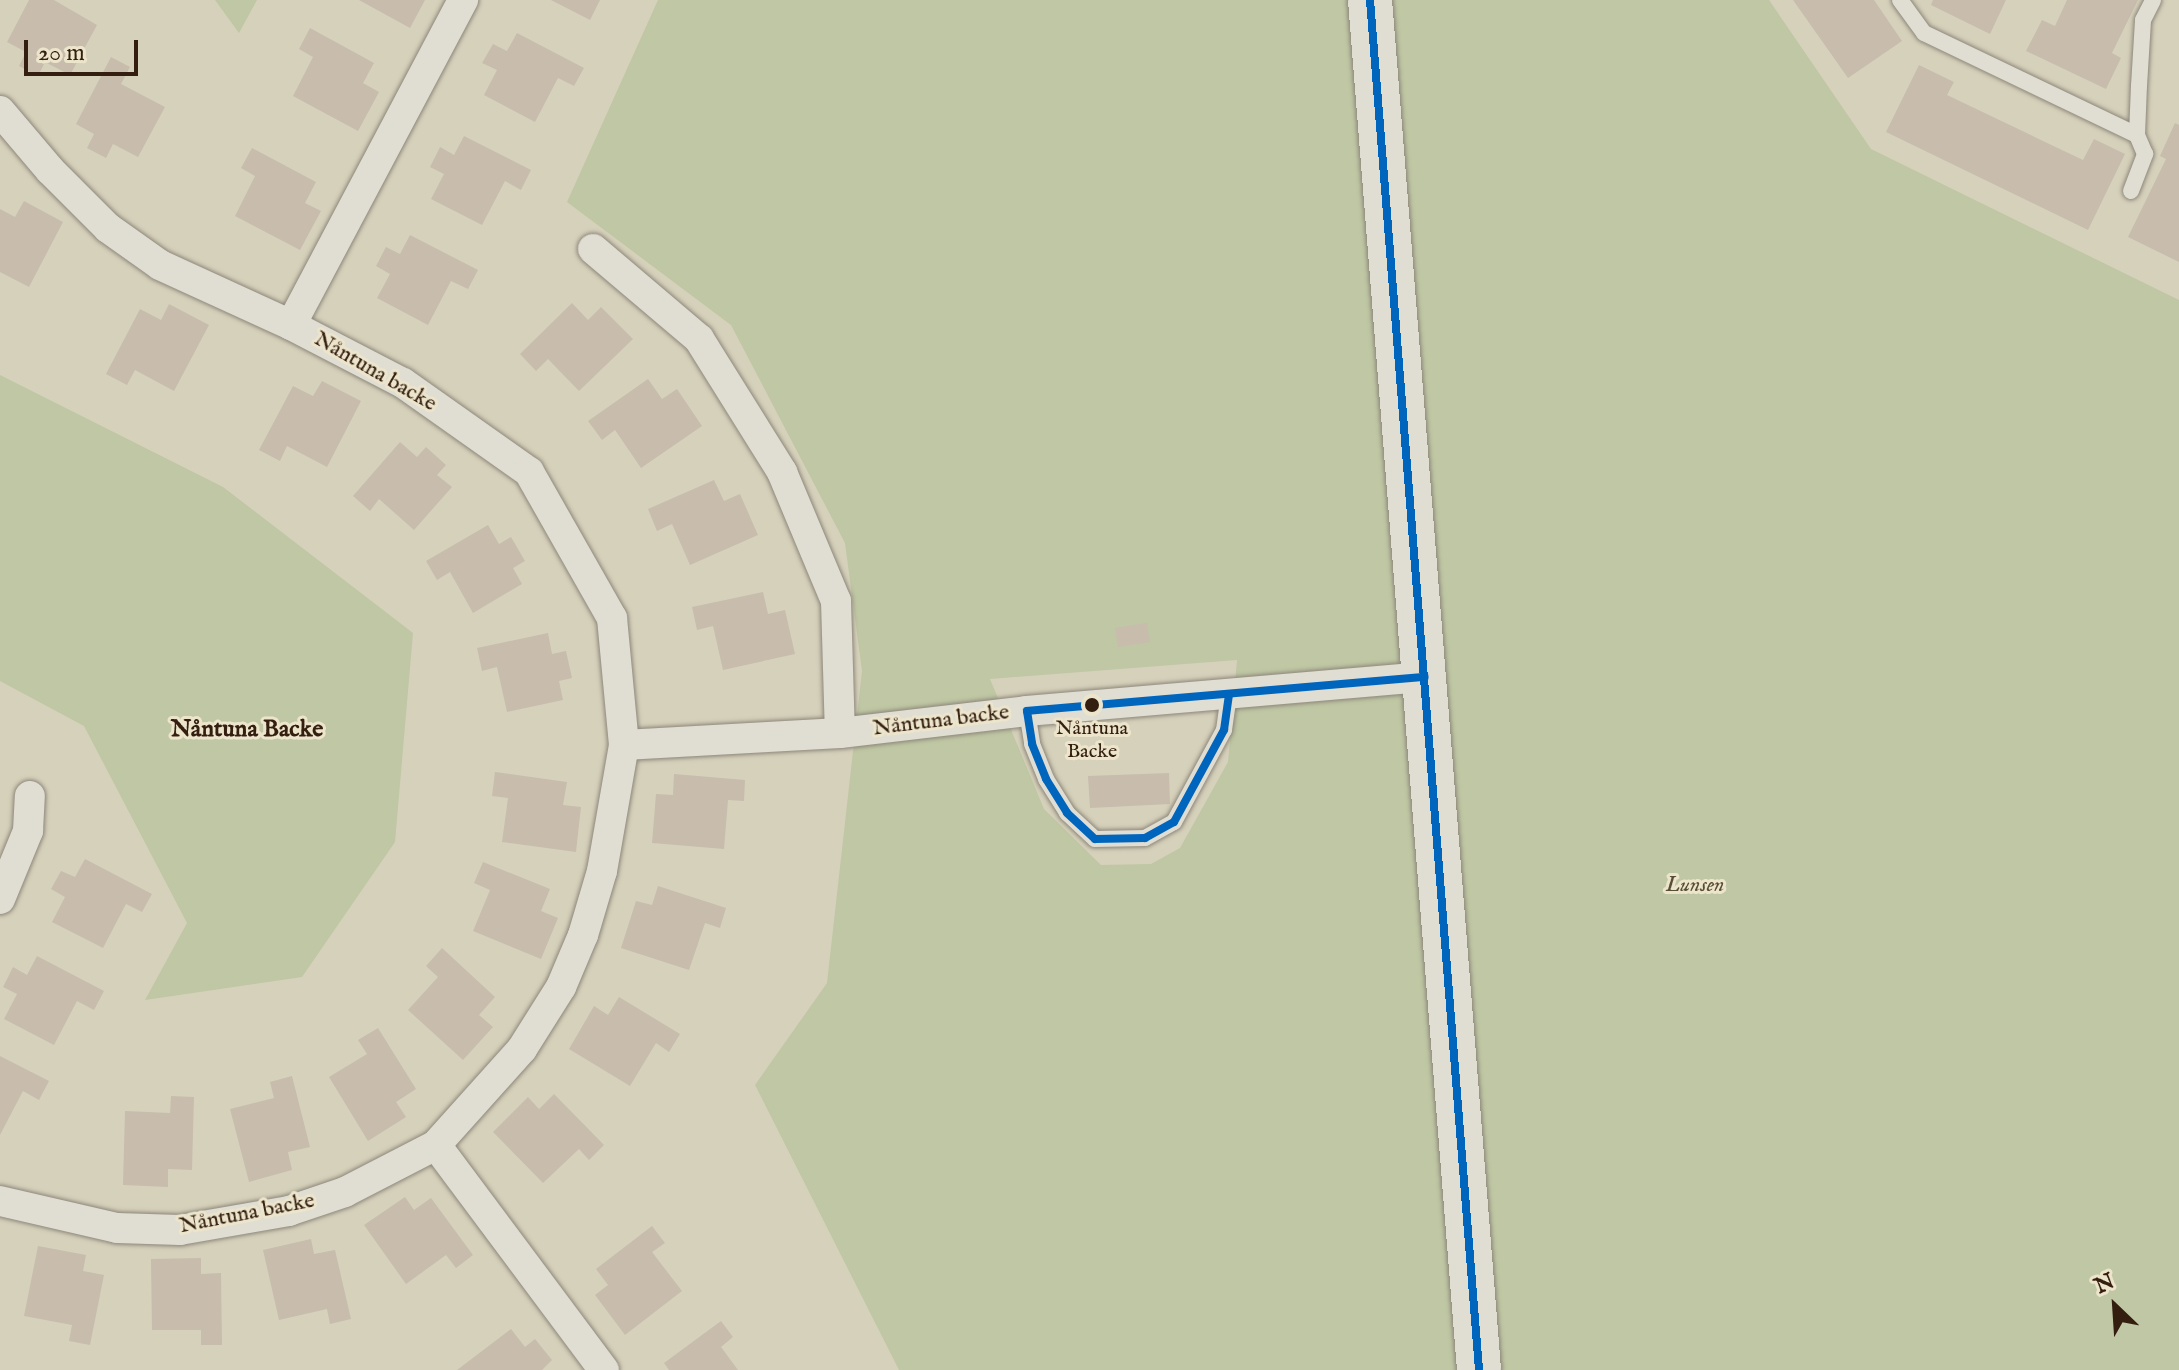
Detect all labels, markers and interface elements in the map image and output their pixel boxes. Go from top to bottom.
scale bar [28,24,142,74]
text: 20 m [38,38,85,69]
street label: Nåntuna backe [309,326,441,418]
marker: Nåntuna Backe [1084,697,1100,713]
street label: Nåntuna backe [871,700,1011,742]
district label: Nåntuna Backe [171,716,323,744]
place label: Nåntuna Backe [1056,716,1128,763]
park label: Lunsen [1666,873,1724,899]
street label: Nåntuna backe [177,1188,317,1240]
north arrow [2075,1266,2155,1346]
text: N [2090,1268,2119,1301]

